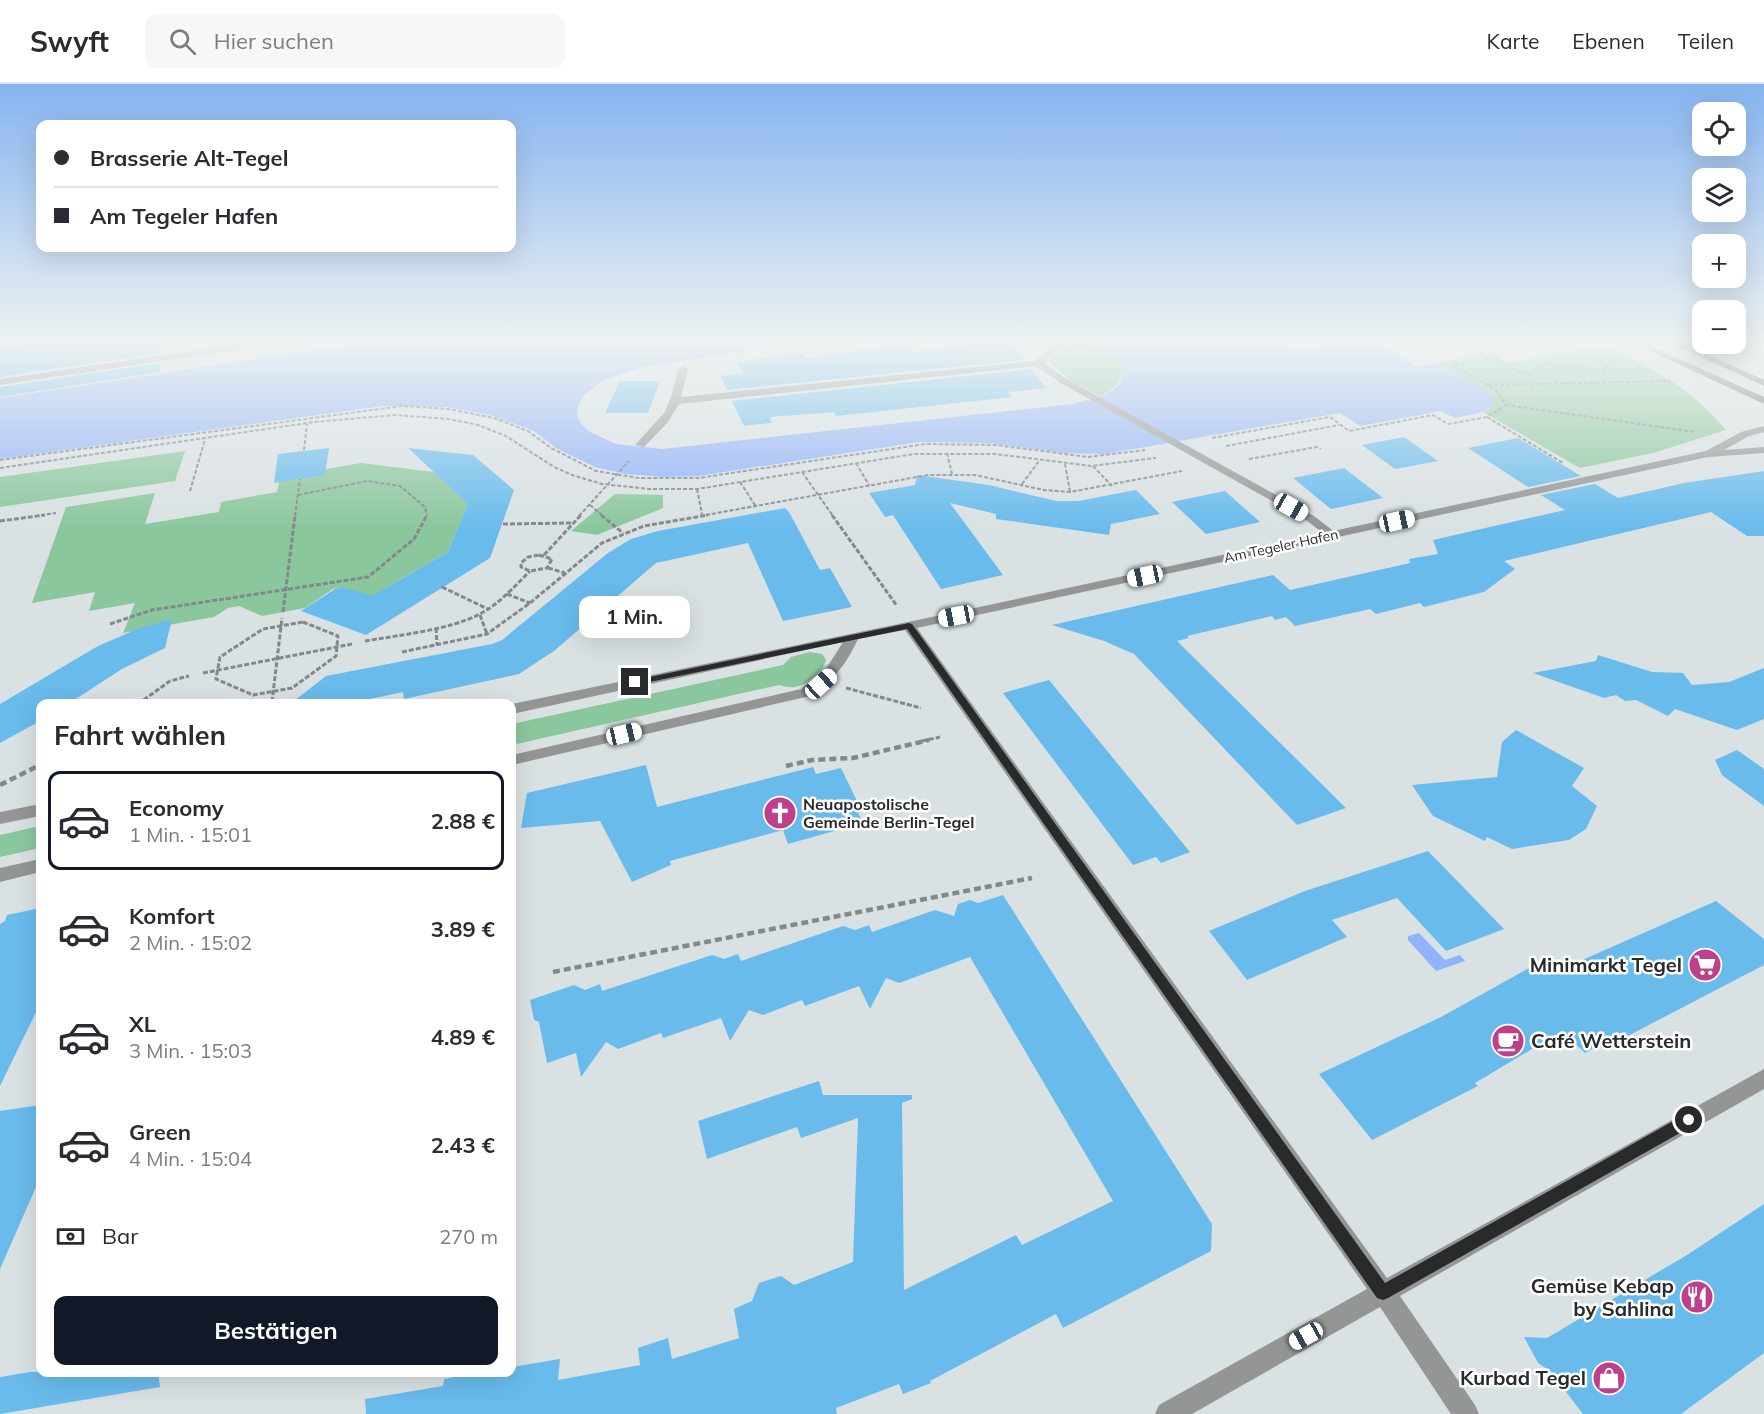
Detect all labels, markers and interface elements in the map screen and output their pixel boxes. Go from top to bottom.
search box [145,14,565,68]
text: Swyft [30,24,109,59]
icon: search [166,25,199,58]
text: Hier suchen [214,27,334,55]
text: Karte [1487,28,1539,54]
text: Ebenen [1572,28,1645,54]
text: Teilen [1678,28,1734,54]
map controls [1692,102,1746,354]
button: locate [1692,102,1746,156]
text: Brasserie Alt-Tegel [90,144,288,172]
button: layers [1692,168,1746,222]
text: Am Tegeler Hafen [90,202,278,230]
button: + [1692,234,1746,288]
button: − [1692,300,1746,354]
car [1271,490,1311,524]
car [1378,508,1416,534]
street label: Am Tegeler Hafen [1222,525,1340,567]
car [1126,563,1164,589]
callout: 1 Min. [580,595,690,637]
text: 1 Min. [606,604,663,629]
car [937,604,975,628]
car [802,665,840,703]
route end [621,668,648,695]
text: Fahrt wählen [54,718,226,752]
car [604,721,644,747]
icon: car [57,794,111,848]
text: Economy [129,794,224,822]
place label: Neuapostolische Gemeinde Berlin-Tegel [803,794,974,832]
church icon: Neuapostolische Gemeinde Berlin-Tegel [762,795,798,831]
text: 2.88 € [431,807,495,835]
text: 1 Min. · 15:01 [129,822,252,847]
icon: car [57,902,111,956]
text: Komfort [129,902,215,930]
text: 3.89 € [431,915,495,943]
text: 2 Min. · 15:02 [129,930,252,955]
supermarket icon: Minimarkt Tegel [1687,947,1723,983]
place label: Minimarkt Tegel [1530,952,1682,977]
icon: car [57,1010,111,1064]
text: XL [129,1010,156,1038]
text: 4.89 € [431,1023,495,1051]
cafe icon: Café Wetterstein [1490,1023,1526,1059]
place label: Café Wetterstein [1531,1028,1691,1053]
text: 3 Min. · 15:03 [129,1038,252,1063]
route start [1675,1106,1702,1133]
icon: car [57,1118,111,1172]
text: Green [129,1118,191,1146]
text: 2.43 € [431,1131,495,1159]
text: 4 Min. · 15:04 [129,1146,252,1171]
icon: cash [54,1220,87,1253]
text: Bar [102,1222,138,1250]
text: 270 m [439,1224,498,1249]
place label: Gemüse Kebap by Sahlina [1531,1273,1674,1321]
restaurant icon: Gemüse Kebap by Sahlina [1679,1279,1715,1315]
button: Bestätigen [54,1296,498,1365]
car [1286,1319,1326,1353]
shop icon: Kurbad Tegel [1591,1360,1627,1396]
place label: Kurbad Tegel [1460,1365,1586,1390]

